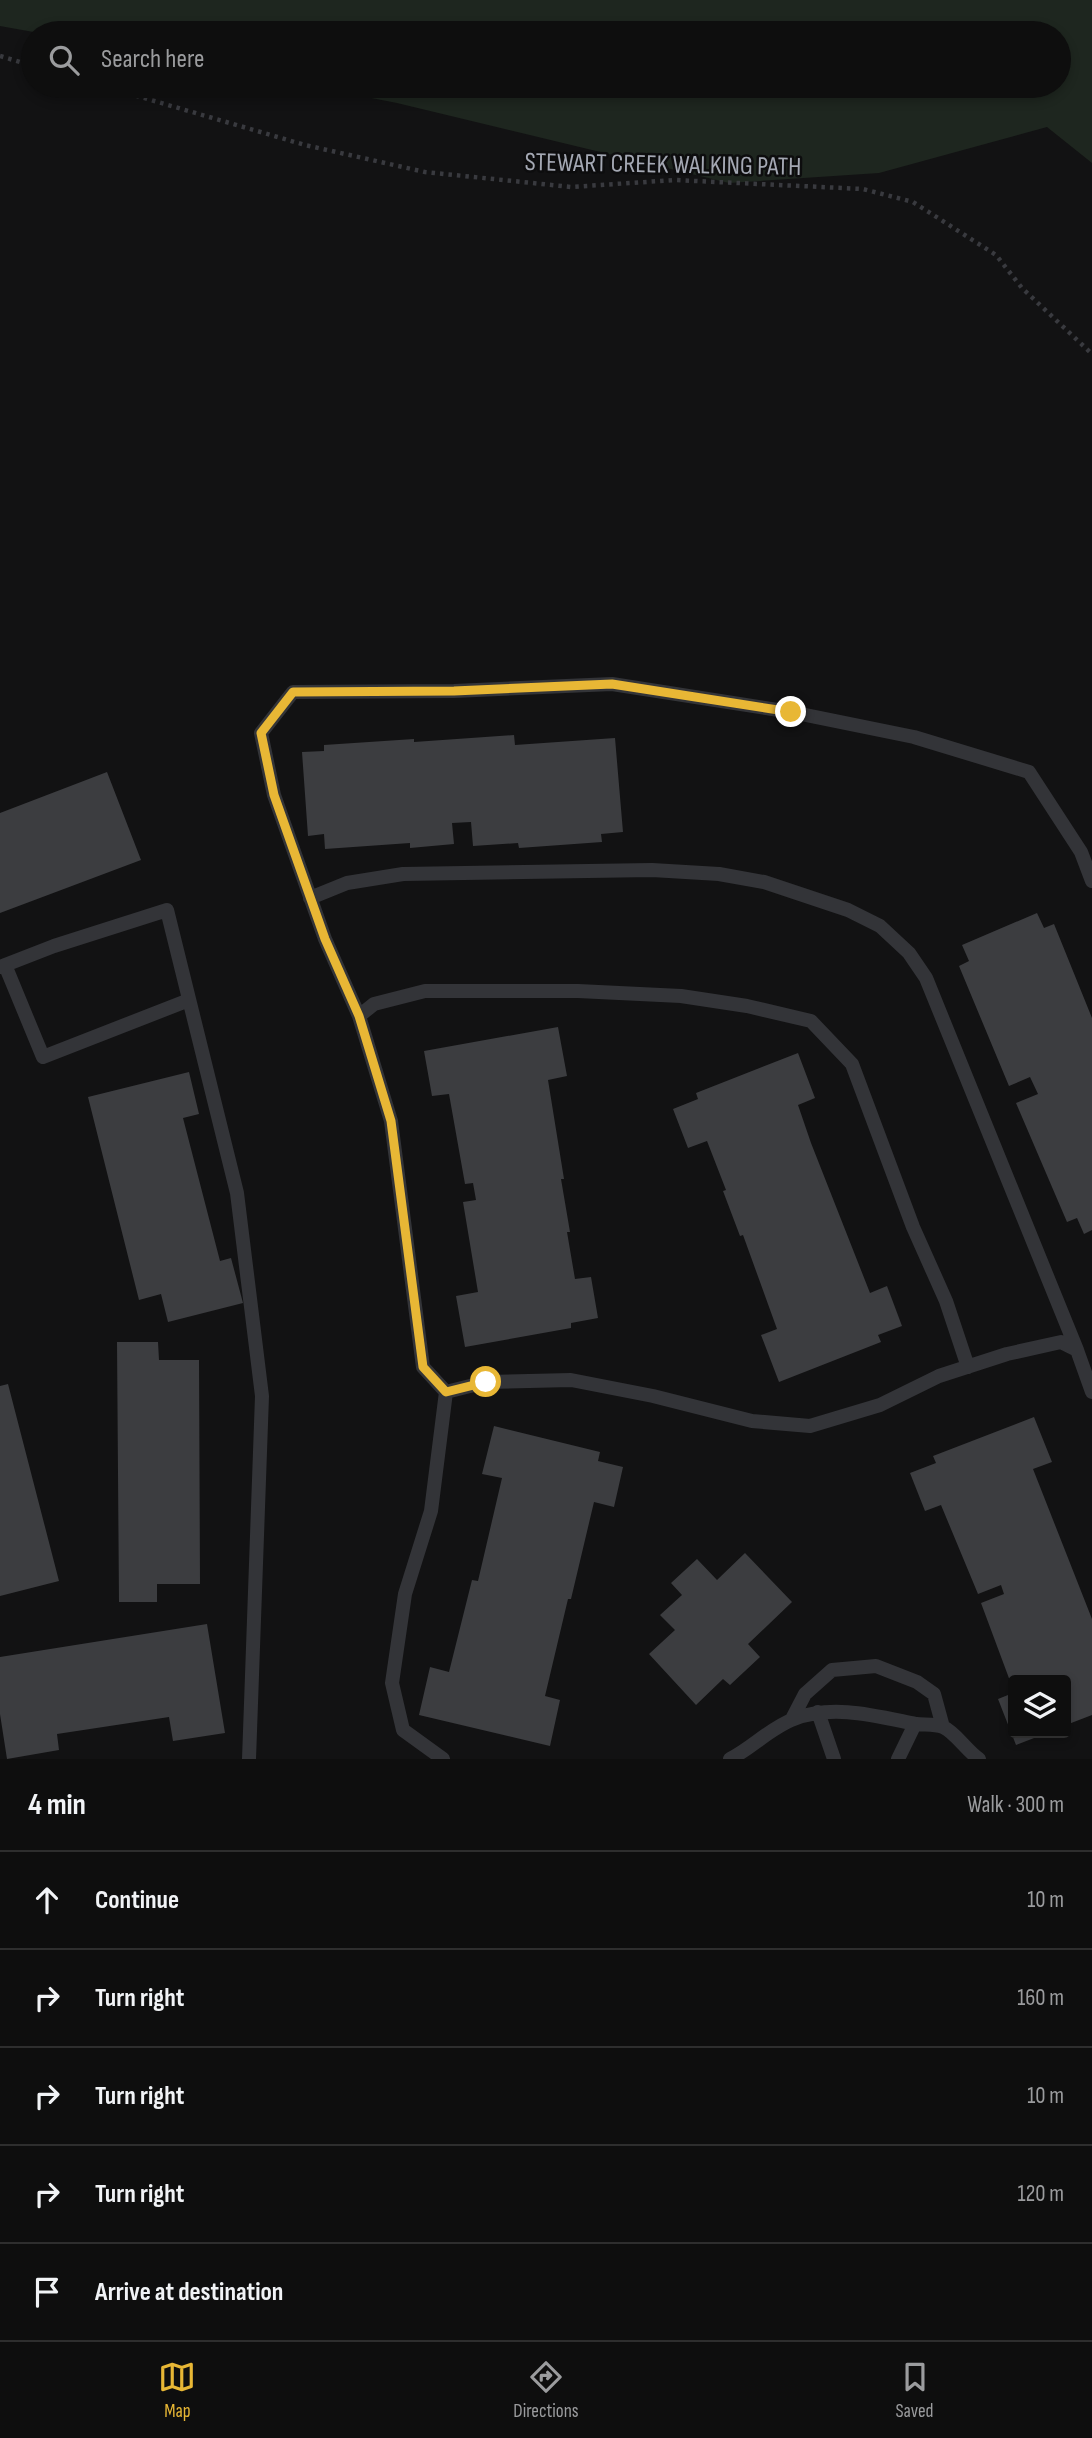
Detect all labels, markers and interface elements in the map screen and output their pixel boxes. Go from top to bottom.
search box [21,21,1071,98]
icon: search [45,41,83,79]
text: Search here [101,44,204,75]
street label: STEWART CREEK WALKING PATH [524,147,802,183]
route end [775,696,806,727]
route start [470,1366,501,1397]
map controls [1008,1675,1071,1738]
button: layers [1008,1675,1071,1738]
text: 4 min [28,1787,86,1823]
text: Walk · 300 m [967,1791,1064,1819]
icon: ahead [28,1881,66,1919]
text: Continue [95,1885,179,1916]
text: 10 m [1027,1886,1064,1914]
icon: right [28,1979,66,2017]
text: Turn right [95,1983,184,2014]
text: 160 m [1017,1984,1064,2012]
icon: right [28,2077,66,2115]
text: Turn right [95,2081,184,2112]
text: 10 m [1027,2082,1064,2110]
icon: right [28,2175,66,2213]
text: Turn right [95,2179,184,2210]
text: 120 m [1018,2180,1064,2208]
icon: arrive [28,2273,66,2311]
text: Arrive at destination [95,2277,283,2308]
tab: Map [158,2358,196,2423]
tab: Directions [513,2358,579,2423]
tab: Saved [895,2358,934,2423]

